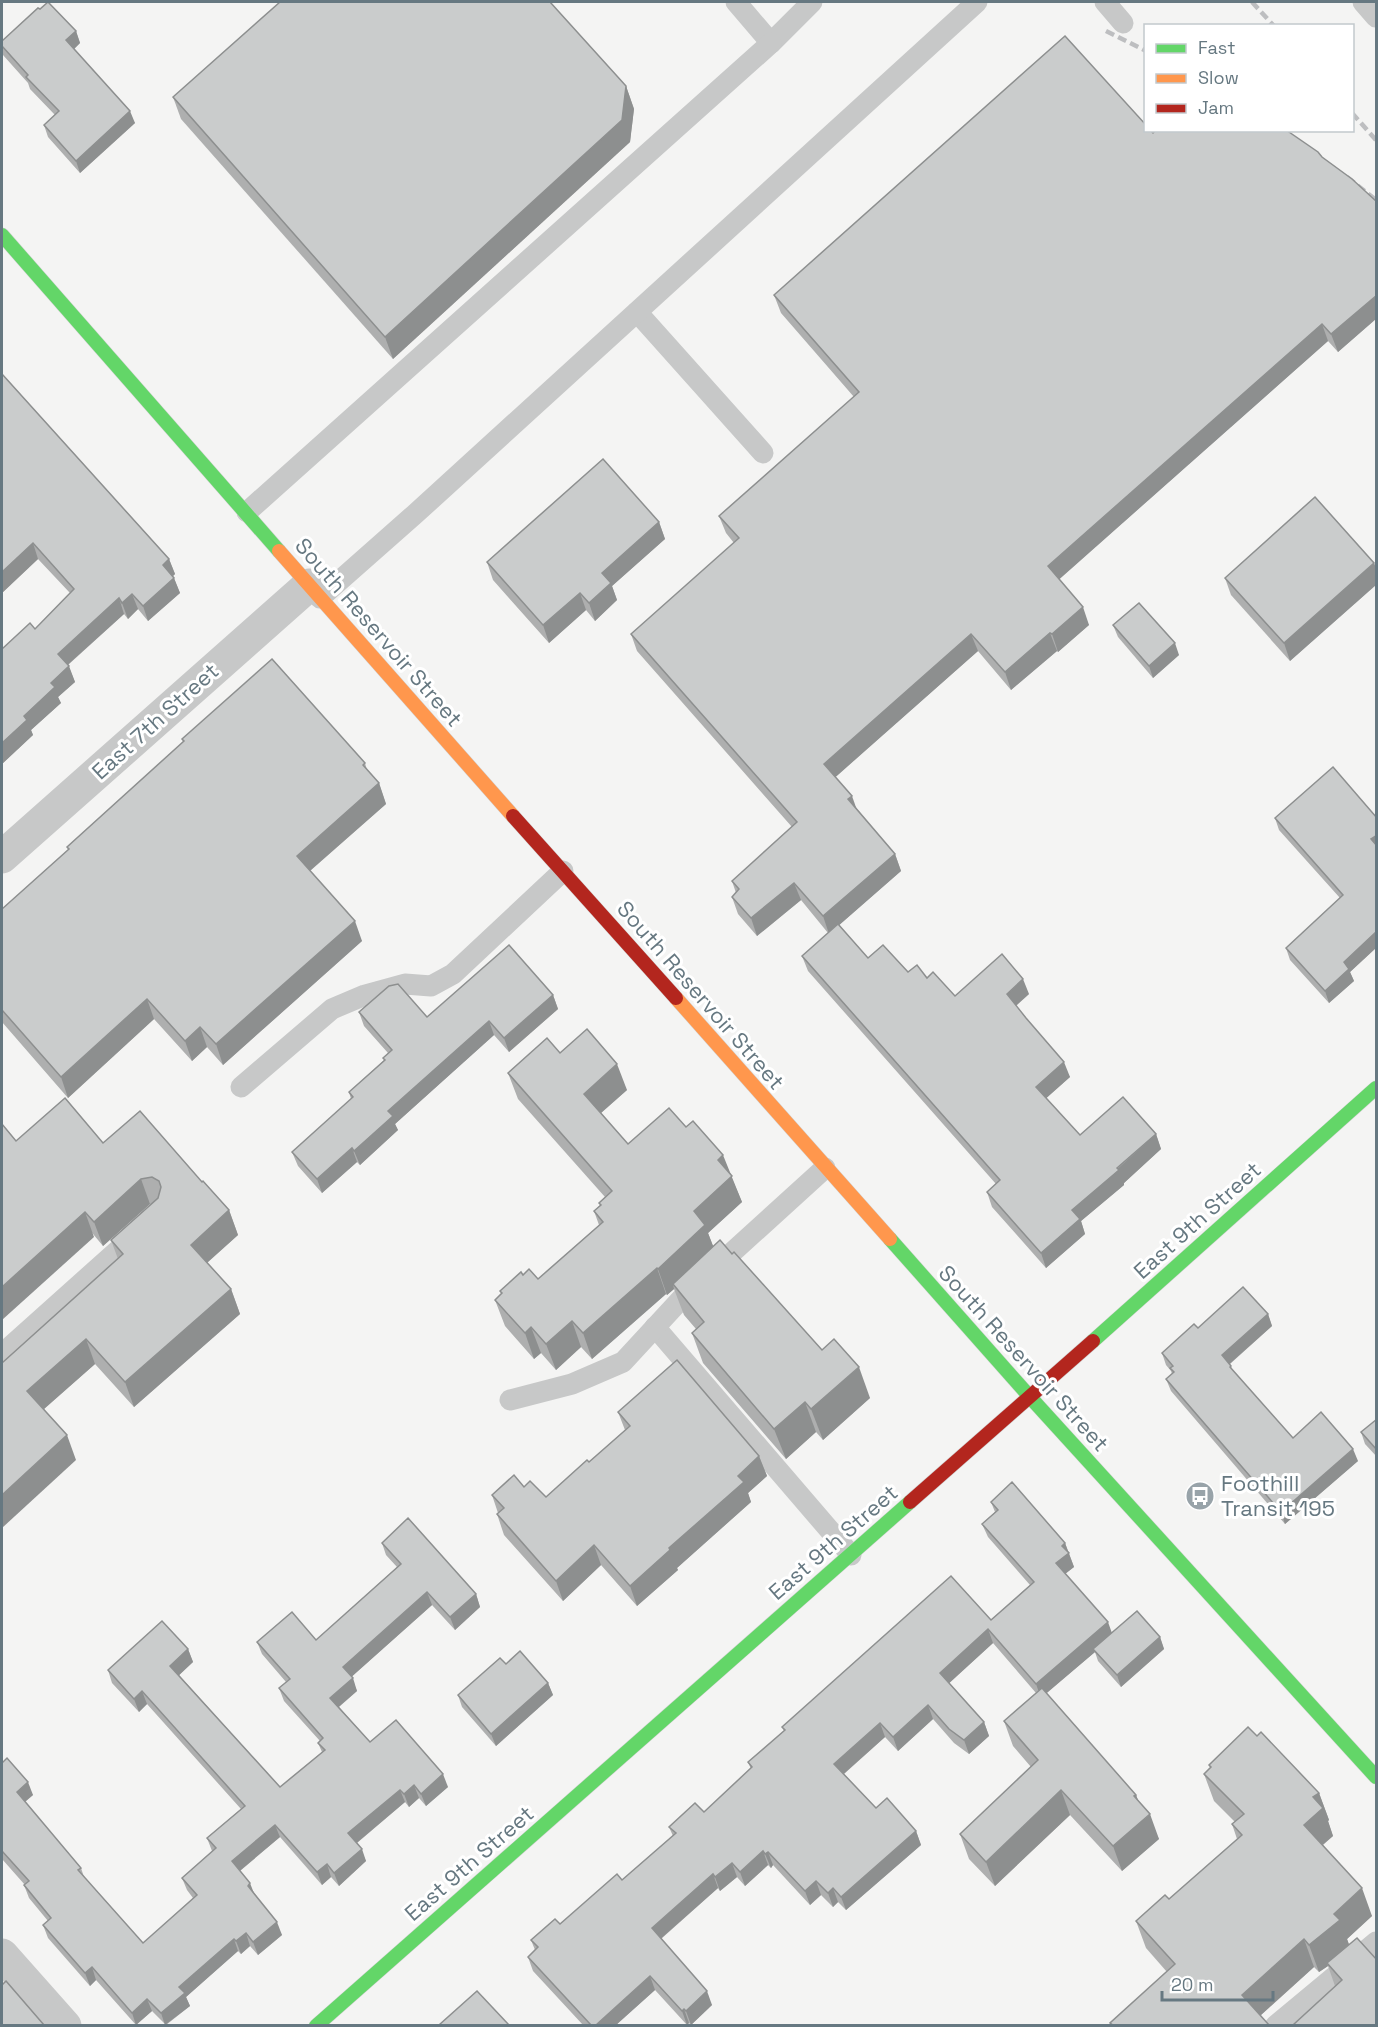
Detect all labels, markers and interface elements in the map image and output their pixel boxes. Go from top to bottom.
legend [1144,24,1354,132]
text: Fast [1198,36,1235,59]
text: Slow [1198,66,1239,89]
text: Jam [1198,96,1234,119]
street label: South Reservoir Street [289,532,469,732]
street label: East 7th Street [86,657,224,785]
street label: South Reservoir Street [611,895,791,1095]
street label: East 9th Street [1127,1155,1267,1285]
street label: South Reservoir Street [933,1259,1115,1457]
place label: Foothill Transit 195 [1221,1469,1335,1522]
street label: East 9th Street [763,1478,903,1606]
bus stop icon: Foothill Transit 195 [1184,1480,1216,1512]
street label: East 9th Street [399,1799,539,1927]
scale bar [1162,1964,1273,2002]
text: 20 m [1171,1973,1214,1996]

